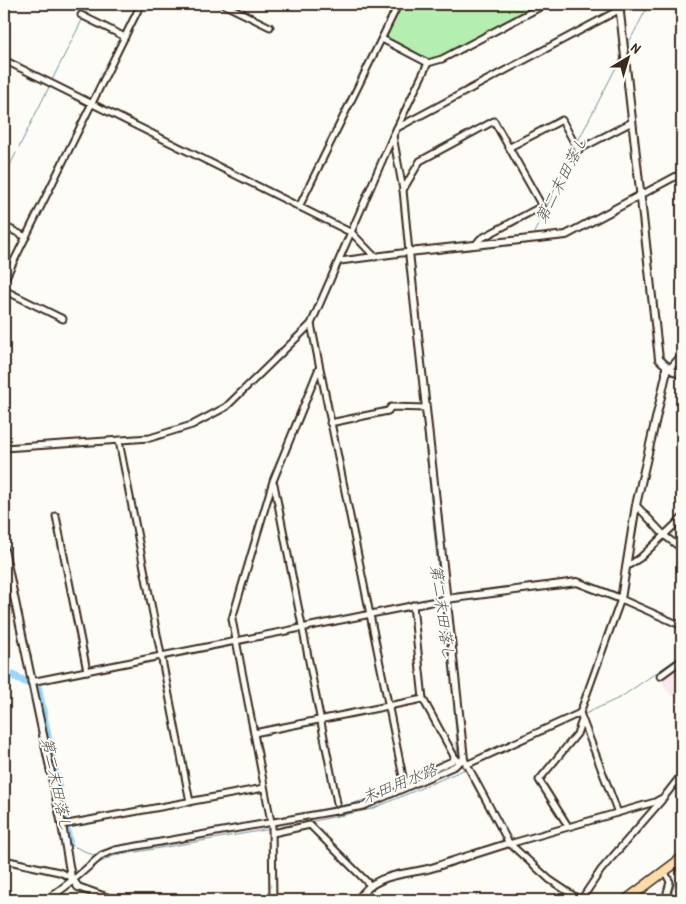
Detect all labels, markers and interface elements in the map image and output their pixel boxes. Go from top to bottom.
north arrow [604,32,654,82]
text: N [628,38,646,57]
water label: 第二末田落し [529,131,593,227]
water label: 第二末田落し [425,563,461,661]
water label: 第二末田落し [36,735,78,833]
water label: 末田用水路 [358,757,441,808]

